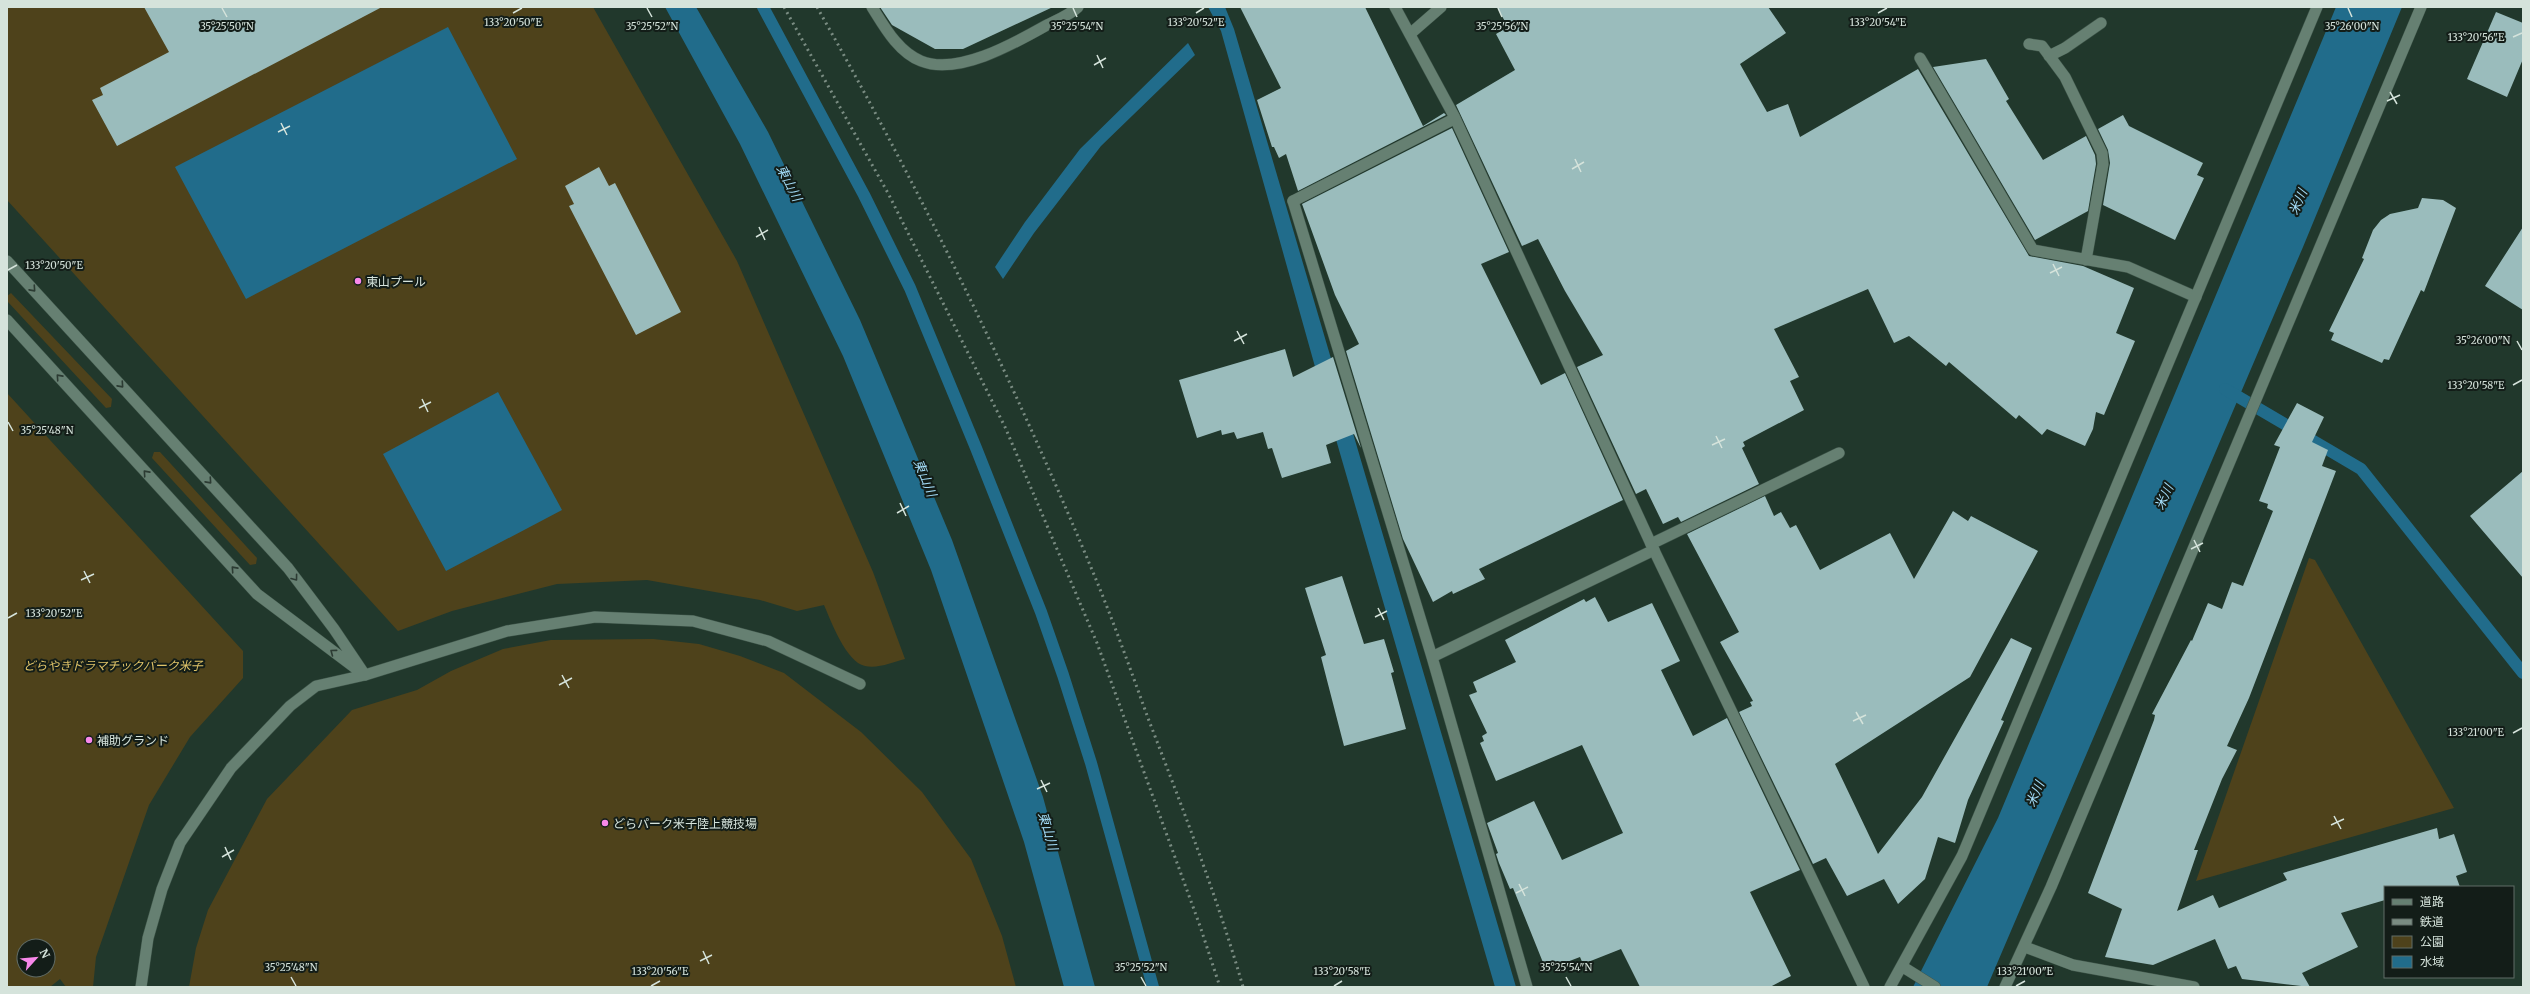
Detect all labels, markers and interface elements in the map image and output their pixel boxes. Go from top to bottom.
text: 133°20'50"E [484,16,542,29]
text: 133°20'52"E [1168,16,1225,29]
text: 133°20'54"E [1850,16,1907,29]
text: 35°25'50"N [200,20,254,33]
text: 35°25'52"N [626,20,679,33]
text: 35°25'54"N [1051,20,1103,33]
text: 35°25'56"N [1476,20,1529,33]
text: 35°26'00"N [2325,20,2380,33]
text: 133°20'56"E [2448,31,2505,44]
water label: 東山川 [773,162,806,206]
water label: 米川 [2285,185,2312,217]
text: 133°20'50"E [25,259,83,272]
place label: 東山プール [366,274,426,289]
marker: 東山プール [353,276,363,286]
one-way arrow [29,284,36,292]
text: 35°26'00"N [2456,334,2511,347]
one-way arrow [56,374,63,381]
text: 133°20'58"E [2448,379,2505,392]
one-way arrow [116,380,124,388]
text: 35°25'48"N [21,424,74,437]
water label: 東山川 [910,457,941,501]
one-way arrow [144,470,151,477]
one-way arrow [204,477,211,484]
water label: 米川 [2151,480,2178,512]
one-way arrow [232,566,239,573]
one-way arrow [291,574,298,581]
text: 133°20'52"E [26,607,83,620]
one-way arrow [331,649,338,656]
park label: どらやきドラマチックパーク米子 [23,658,204,673]
text: 133°21'00"E [2448,726,2505,739]
place label: 補助グランド [97,733,169,748]
marker: 補助グランド [84,735,94,745]
water label: 米川 [2022,777,2049,809]
water label: 東山川 [1034,810,1062,854]
place label: どらパーク米子陸上競技場 [613,816,757,831]
marker: どらパーク米子陸上競技場 [600,818,610,828]
legend [2384,886,2514,978]
text: 道路 [2420,894,2444,909]
text: 鉄道 [2420,914,2444,929]
text: 公園 [2420,934,2444,949]
north arrow [16,938,56,978]
text: N [37,946,53,961]
text: 水域 [2420,954,2444,969]
text: 35°25'48"N [265,961,318,974]
text: 35°25'52"N [1115,961,1168,974]
text: 35°25'54"N [1540,961,1592,974]
text: 133°20'56"E [632,965,689,978]
text: 133°20'58"E [1314,965,1371,978]
text: 133°21'00"E [1997,965,2054,978]

